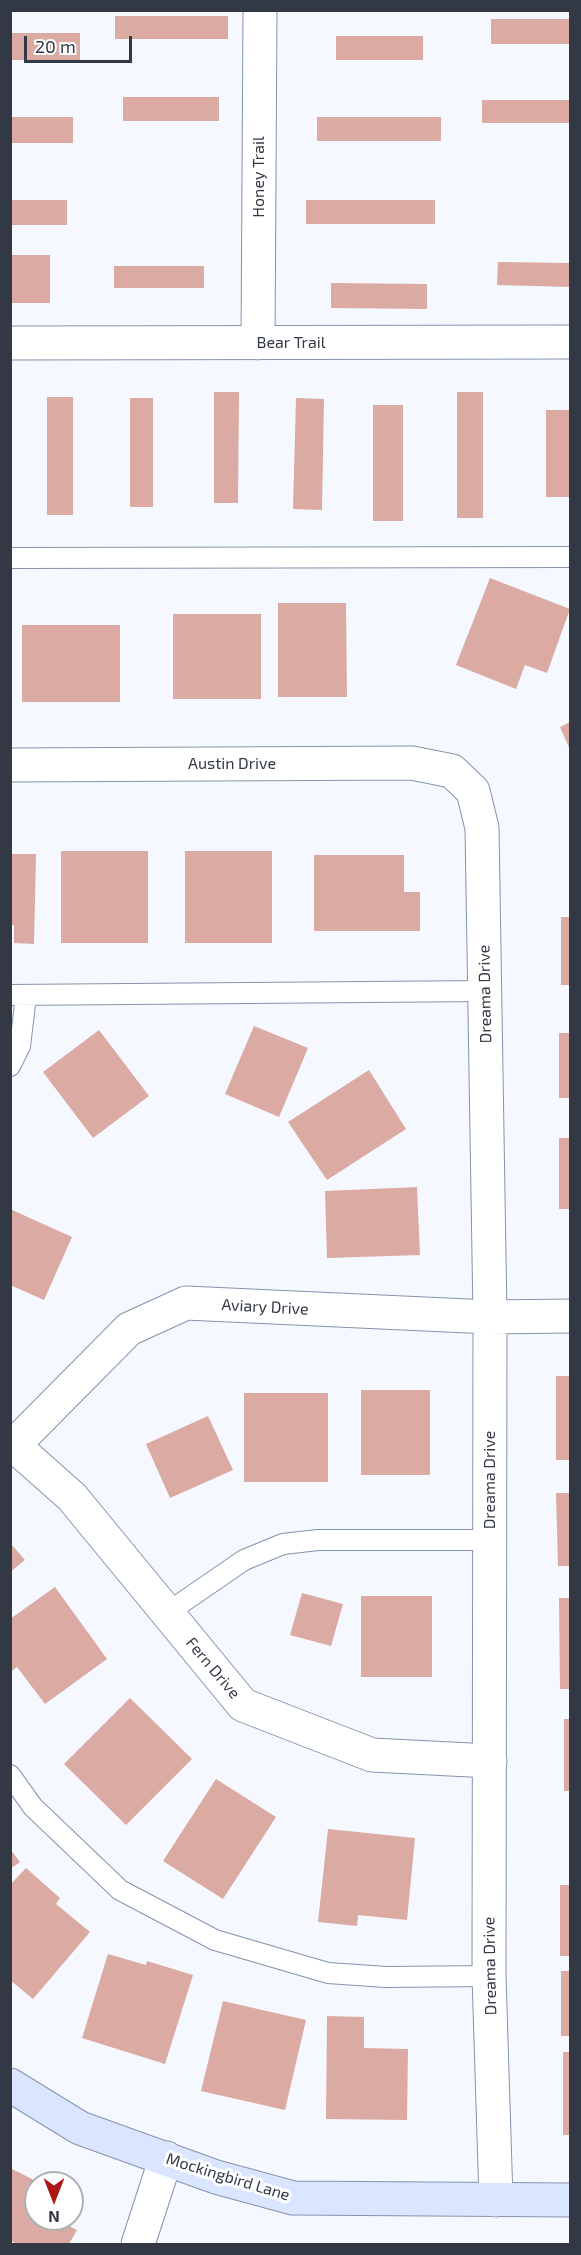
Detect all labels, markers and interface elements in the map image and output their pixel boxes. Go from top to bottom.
scale bar [27,24,135,62]
text: 20 m [35,35,76,57]
street label: Honey Trail [249,136,269,218]
street label: Bear Trail [256,333,326,353]
street label: Austin Drive [188,754,276,774]
street label: Dreama Drive [475,945,495,1043]
street label: Aviary Drive [221,1295,309,1319]
street label: Dreama Drive [480,1431,500,1529]
street label: Fern Drive [182,1633,244,1703]
street label: Dreama Drive [480,1917,500,2015]
street label: Mockingbird Lane [164,2149,292,2205]
north arrow [24,2171,84,2231]
text: N [48,2208,60,2227]

